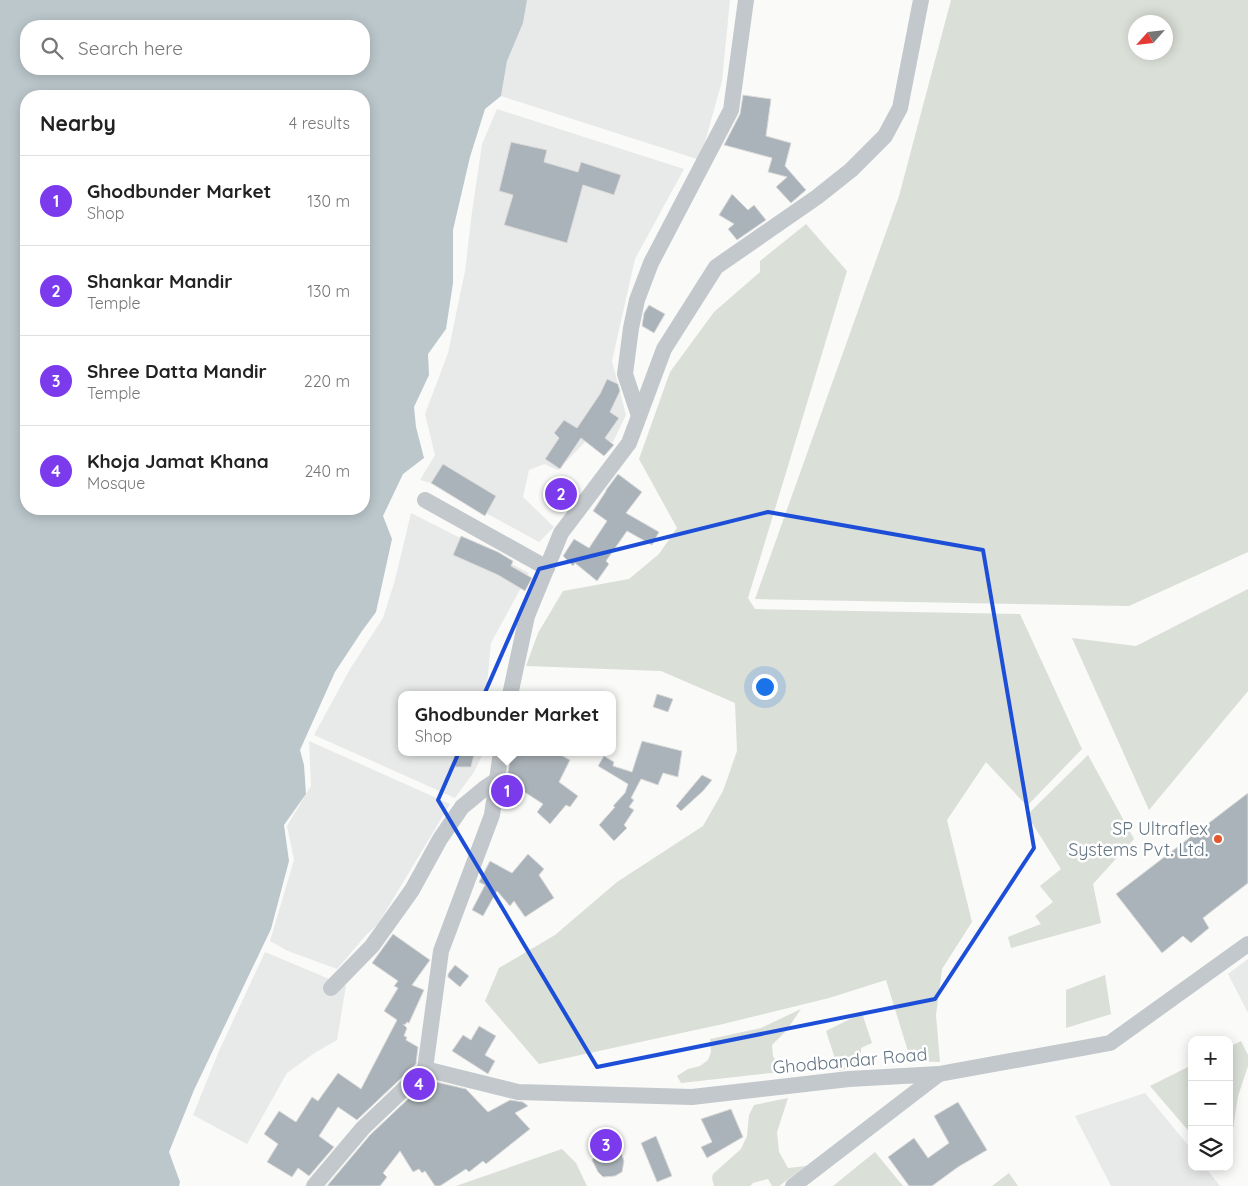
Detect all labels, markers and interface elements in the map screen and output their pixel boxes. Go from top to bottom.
north arrow [1128,15,1173,60]
search box [20,20,370,75]
icon: search [38,34,66,62]
text: Search here [78,36,183,60]
text: Nearby [40,110,116,136]
text: 4 results [289,113,350,133]
text: Ghodbunder Market [87,179,271,203]
text: 1 [53,191,59,211]
text: 130 m [307,191,350,211]
text: Shop [87,203,124,223]
text: Shankar Mandir [87,269,232,293]
text: 2 [51,281,61,301]
text: 130 m [307,281,350,301]
text: Temple [87,293,141,313]
text: Shree Datta Mandir [87,359,267,383]
text: 3 [52,371,60,391]
text: 220 m [304,371,350,391]
text: Temple [87,383,141,403]
text: Khoja Jamat Khana [87,449,269,473]
text: 4 [51,461,61,481]
text: 240 m [304,461,350,481]
text: Mosque [87,473,145,493]
pin: 2 [545,475,577,513]
your location [752,674,778,700]
popup [398,691,616,756]
text: Ghodbunder Market [415,702,599,726]
text: Shop [415,726,452,746]
pin: 1 [491,772,523,810]
place label: SP Ultraflex Systems Pvt. Ltd. [1068,817,1208,861]
marker: SP Ultraflex Systems Pvt. Ltd. [1212,833,1224,845]
map controls [1188,1036,1233,1171]
button: + [1188,1036,1233,1081]
street label: Ghodbandar Road [772,1042,928,1079]
pin: 4 [403,1065,435,1103]
button: − [1188,1081,1233,1126]
pin: 3 [590,1126,622,1164]
button: layers [1188,1126,1233,1171]

